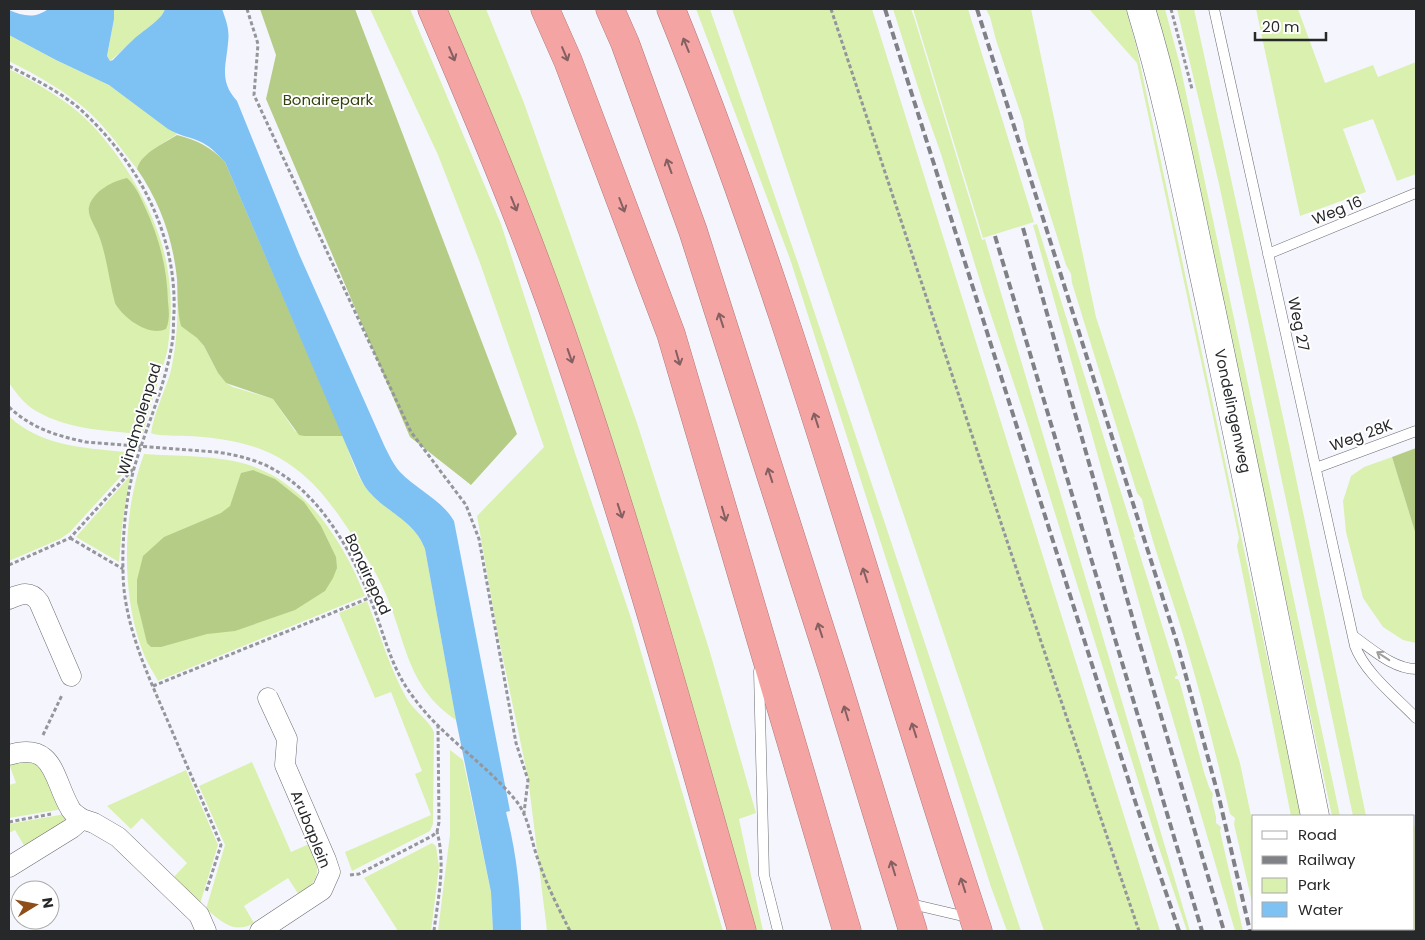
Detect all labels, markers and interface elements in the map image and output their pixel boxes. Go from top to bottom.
scale bar [1255,10,1326,42]
text: 20 m [1262,16,1300,37]
one-way arrow [680,38,690,53]
one-way arrow [447,46,457,61]
one-way arrow [561,46,570,61]
park label: Bonairepark [283,89,374,110]
one-way arrow [664,159,673,175]
street label: Weg 16 [1309,190,1365,230]
one-way arrow [510,196,519,211]
one-way arrow [618,197,627,213]
street label: Weg 27 [1283,295,1315,353]
one-way arrow [716,313,726,329]
street label: Vondelingenweg [1210,347,1256,475]
one-way arrow [566,348,575,364]
one-way arrow [673,350,683,366]
street label: Windmolenpad [112,360,166,478]
one-way arrow [811,413,820,429]
street label: Weg 28K [1327,414,1395,456]
one-way arrow [765,468,775,484]
one-way arrow [616,502,626,518]
one-way arrow [719,506,729,522]
street label: Bonairepad [340,530,396,618]
one-way arrow [860,568,869,584]
one-way arrow [814,622,824,638]
one-way arrow [1377,651,1391,661]
one-way arrow [840,705,850,721]
one-way arrow [908,722,918,738]
street label: Arubaplein [286,787,336,871]
legend [1252,815,1415,930]
text: Road [1298,824,1337,845]
text: Railway [1298,849,1356,870]
one-way arrow [888,860,898,876]
text: Park [1298,874,1330,895]
one-way arrow [958,877,968,893]
north arrow [10,880,60,930]
text: N [37,896,59,910]
text: Water [1298,899,1344,920]

